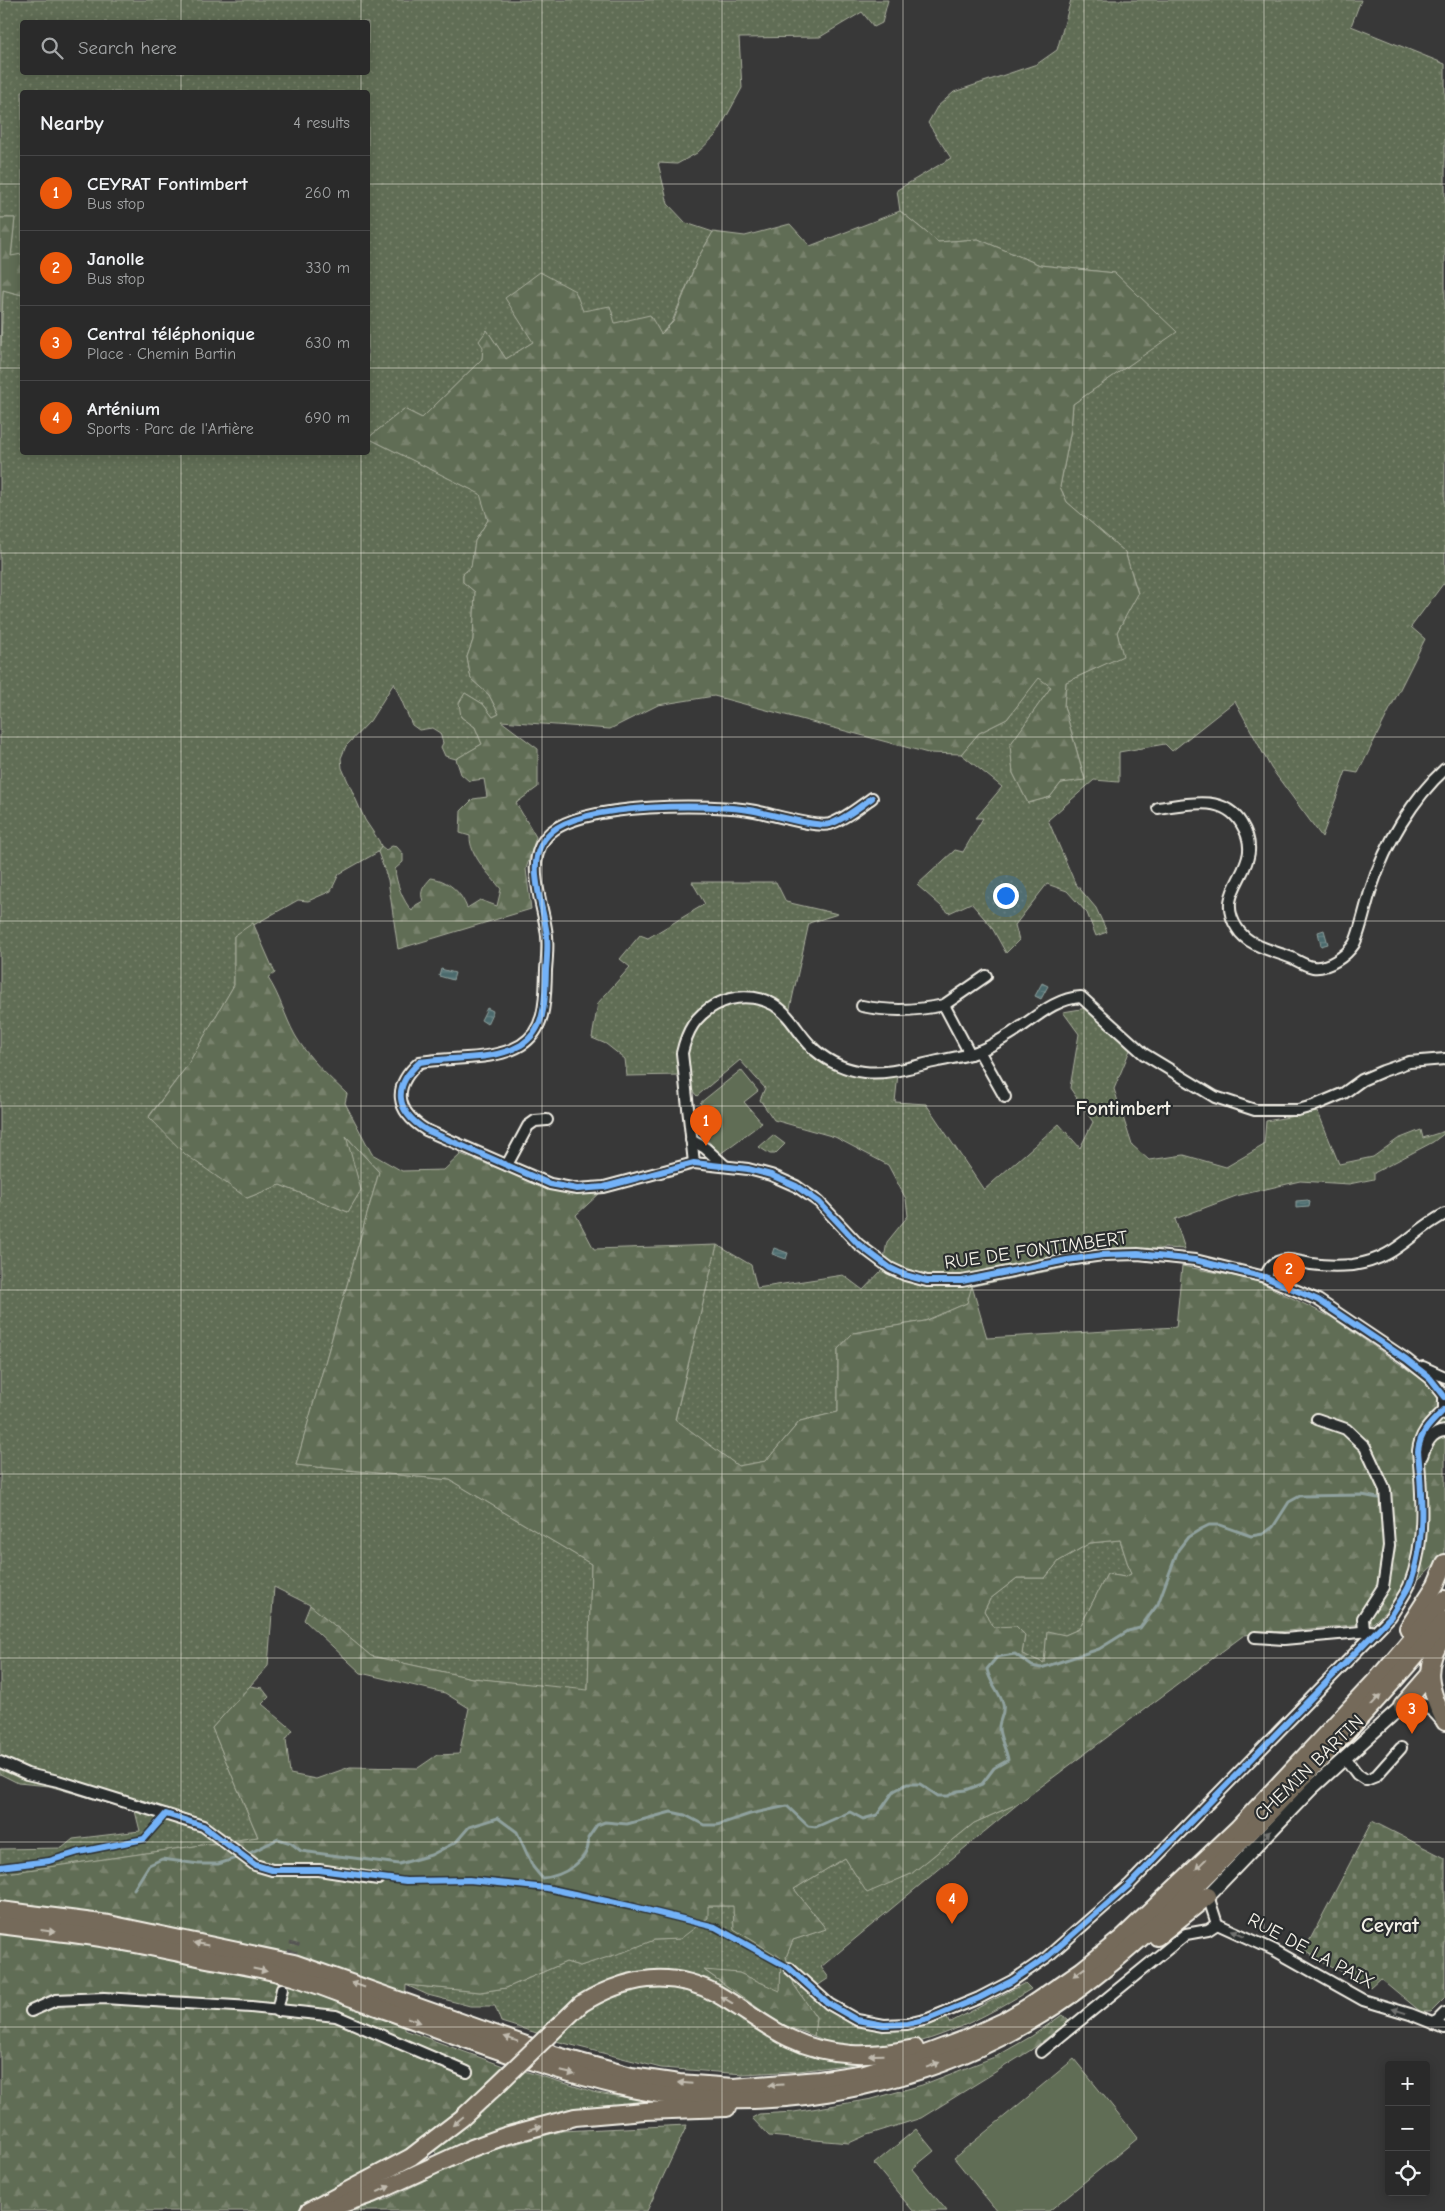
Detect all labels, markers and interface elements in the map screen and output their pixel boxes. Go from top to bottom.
search box [20,20,370,75]
icon: search [38,34,66,62]
text: Search here [78,37,177,59]
text: Nearby [40,111,104,135]
text: 4 results [293,114,350,132]
text: CEYRAT Fontimbert [87,173,248,195]
text: 1 [53,184,59,202]
text: 260 m [305,184,350,202]
text: Bus stop [87,195,145,213]
text: Janolle [87,248,144,270]
text: 2 [52,259,60,277]
text: 330 m [305,259,350,277]
text: Bus stop [87,270,145,288]
text: Central téléphonique [87,323,255,345]
text: 3 [52,334,60,352]
text: 630 m [305,334,350,352]
text: Place · Chemin Bartin [87,345,236,363]
text: Arténium [87,398,160,420]
text: 4 [52,409,60,427]
text: 690 m [305,409,350,427]
text: Sports · Parc de l'Artière [87,420,254,438]
your location [993,883,1019,909]
district label: Fontimbert [1075,1097,1171,1120]
pin: 1 [690,1105,722,1146]
street label: RUE DE FONTIMBERT [943,1226,1129,1274]
pin: 2 [1273,1253,1305,1294]
pin: 3 [1396,1693,1428,1734]
one-way arrow [1370,1694,1382,1706]
street label: CHEMIN BARTIN [1250,1710,1368,1826]
one-way arrow [1260,1830,1272,1842]
one-way arrow [1195,1858,1207,1870]
pin: 4 [936,1883,968,1924]
street label: RUE DE LA PAIX [1244,1908,1378,1994]
district label: Ceyrat [1361,1913,1420,1937]
one-way arrow [41,1927,57,1935]
one-way arrow [1231,1928,1245,1936]
one-way arrow [193,1939,209,1947]
one-way arrow [252,1966,267,1974]
one-way arrow [1072,1967,1086,1977]
one-way arrow [350,1981,365,1989]
one-way arrow [720,1995,733,2004]
one-way arrow [1392,2007,1407,2015]
one-way arrow [407,2016,422,2024]
one-way arrow [503,2035,518,2043]
one-way arrow [868,2051,884,2059]
one-way arrow [925,2061,940,2068]
map controls [1385,2061,1430,2196]
button: + [1385,2061,1430,2106]
one-way arrow [560,2069,575,2077]
one-way arrow [677,2079,693,2087]
one-way arrow [768,2081,784,2089]
button: − [1385,2106,1430,2151]
one-way arrow [453,2115,465,2127]
one-way arrow [527,2124,542,2132]
button: locate [1385,2151,1430,2196]
one-way arrow [377,2184,391,2192]

